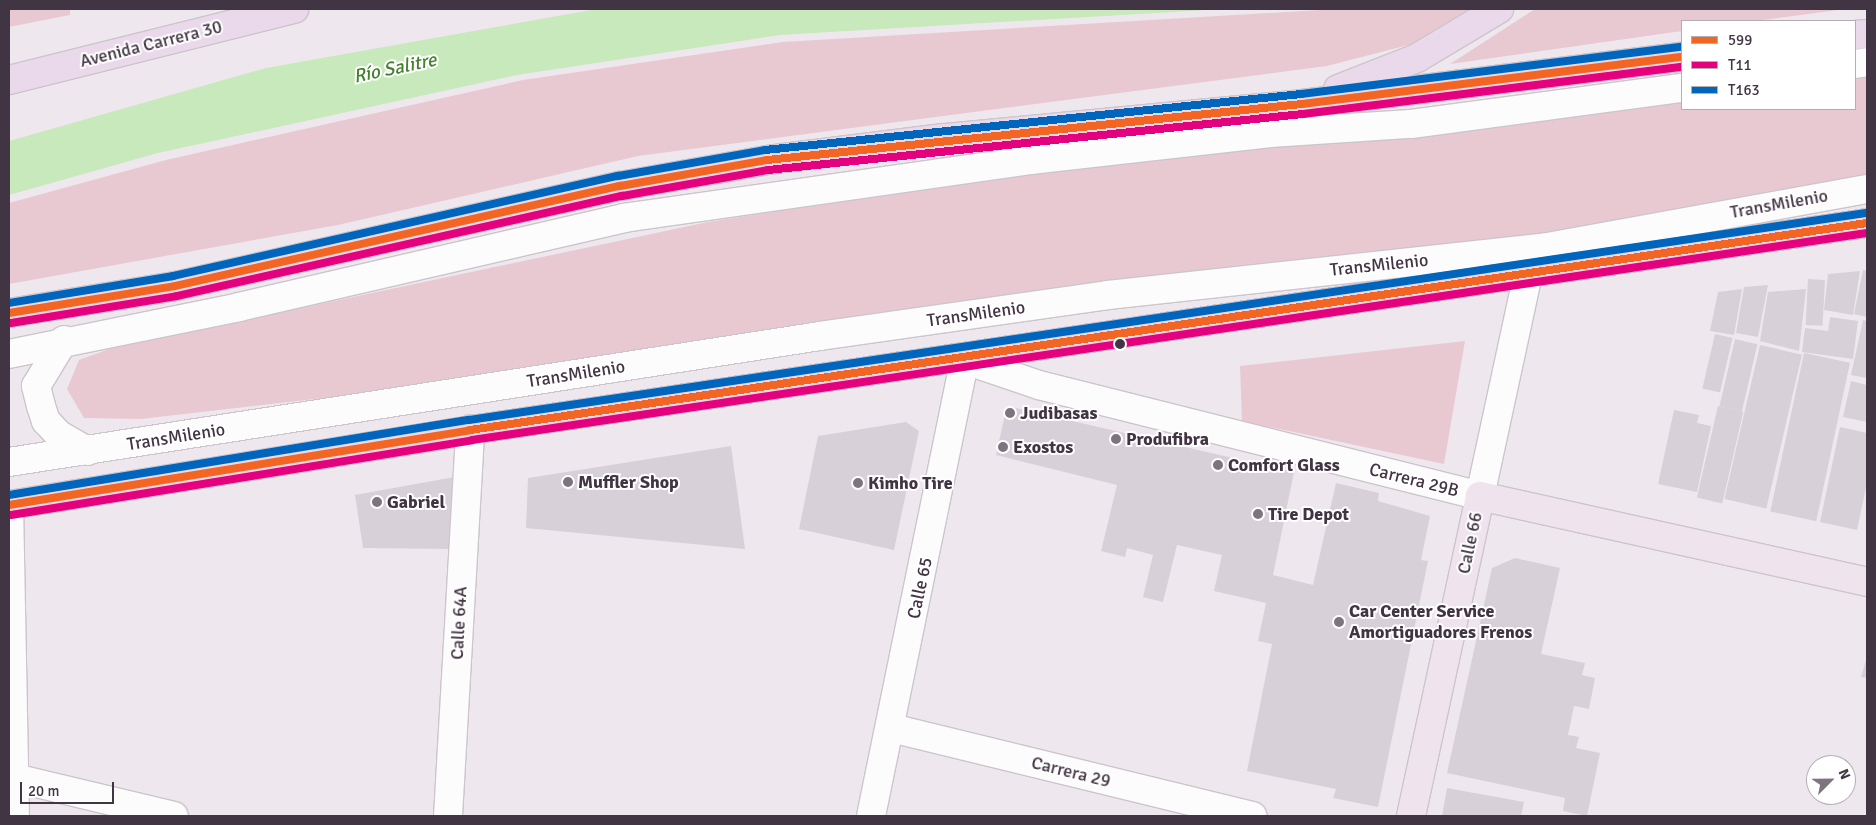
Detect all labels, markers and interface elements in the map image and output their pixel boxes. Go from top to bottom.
street label: Avenida Carrera 30 [78,16,224,72]
legend [1681,20,1856,110]
text: 599 [1728,31,1752,49]
water label: Río Salitre [351,49,439,89]
text: T11 [1728,56,1752,74]
text: T163 [1728,81,1760,99]
street label: TransMilenio [1728,185,1830,223]
street label: TransMilenio [1329,249,1429,281]
street label: TransMilenio [926,296,1026,332]
unlabelled marker [1115,339,1125,349]
street label: TransMilenio [525,356,627,392]
place label: Judibasas [1020,402,1097,424]
marker: Judibasas [1004,407,1016,419]
street label: TransMilenio [125,419,227,455]
place label: Produfibra [1126,428,1209,450]
marker: Produfibra [1110,433,1122,445]
place label: Exostos [1013,436,1073,458]
marker: Exostos [997,441,1009,453]
place label: Comfort Glass [1228,454,1340,476]
street label: Carrera 29B [1367,458,1461,502]
marker: Comfort Glass [1212,459,1224,471]
place label: Muffler Shop [578,471,679,493]
place label: Kimho Tire [868,472,953,494]
marker: Muffler Shop [562,476,574,488]
marker: Kimho Tire [852,477,864,489]
place label: Gabriel [387,491,445,513]
marker: Gabriel [371,496,383,508]
place label: Tire Depot [1268,503,1349,525]
marker: Tire Depot [1252,508,1264,520]
street label: Calle 66 [1453,510,1487,576]
street label: Calle 65 [903,555,937,621]
street label: Calle 64A [446,586,472,660]
place label: Car Center Service Amortiguadores Frenos [1349,601,1532,644]
marker: Car Center Service Amortiguadores Frenos [1333,616,1345,628]
street label: Carrera 29 [1029,752,1113,792]
north arrow [1806,755,1856,805]
text: N [1835,767,1854,782]
scale bar [22,772,116,804]
text: 20 m [28,782,59,800]

